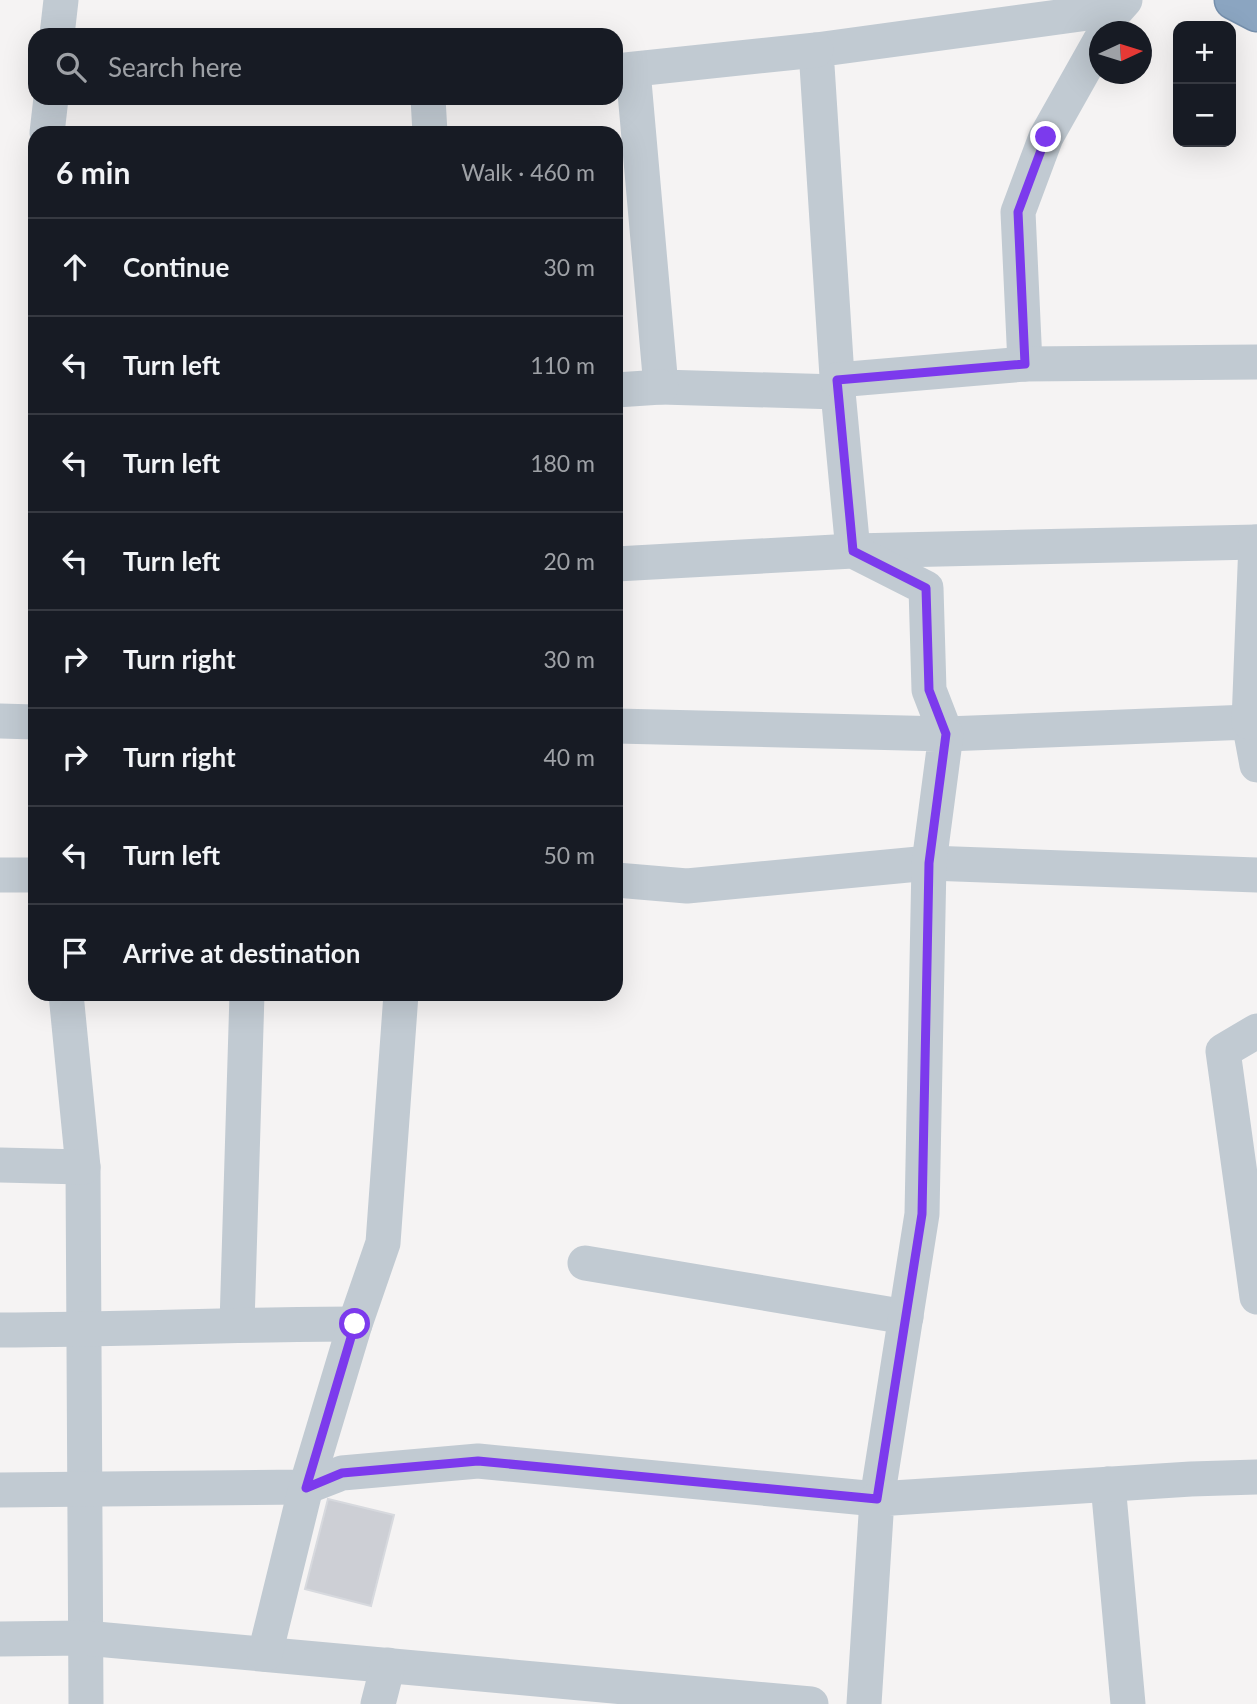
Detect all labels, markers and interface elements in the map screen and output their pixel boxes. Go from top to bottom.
north arrow [1089,21,1152,84]
map controls [1173,21,1236,147]
button: + [1173,21,1236,84]
search box [28,28,623,105]
icon: search [52,48,90,86]
text: Search here [108,51,242,83]
button: − [1173,84,1236,147]
route end [1030,121,1061,152]
text: 6 min [56,154,130,190]
text: Walk · 460 m [461,158,595,186]
icon: ahead [56,248,94,286]
text: Continue [123,251,229,283]
text: 30 m [544,253,595,281]
icon: left [56,346,94,384]
text: Turn left [123,349,220,381]
text: 110 m [530,351,595,379]
icon: left [56,444,94,482]
text: Turn left [123,447,220,479]
text: 180 m [530,449,595,477]
icon: left [56,542,94,580]
text: Turn left [123,545,220,577]
text: 20 m [544,547,595,575]
icon: right [56,640,94,678]
text: Turn right [123,643,236,675]
text: 30 m [544,645,595,673]
icon: right [56,738,94,776]
text: Turn right [123,741,236,773]
text: 40 m [544,743,595,771]
icon: left [56,836,94,874]
text: Turn left [123,839,220,871]
text: 50 m [544,841,595,869]
icon: arrive [56,934,94,972]
text: Arrive at destination [123,937,360,969]
route start [339,1308,370,1339]

